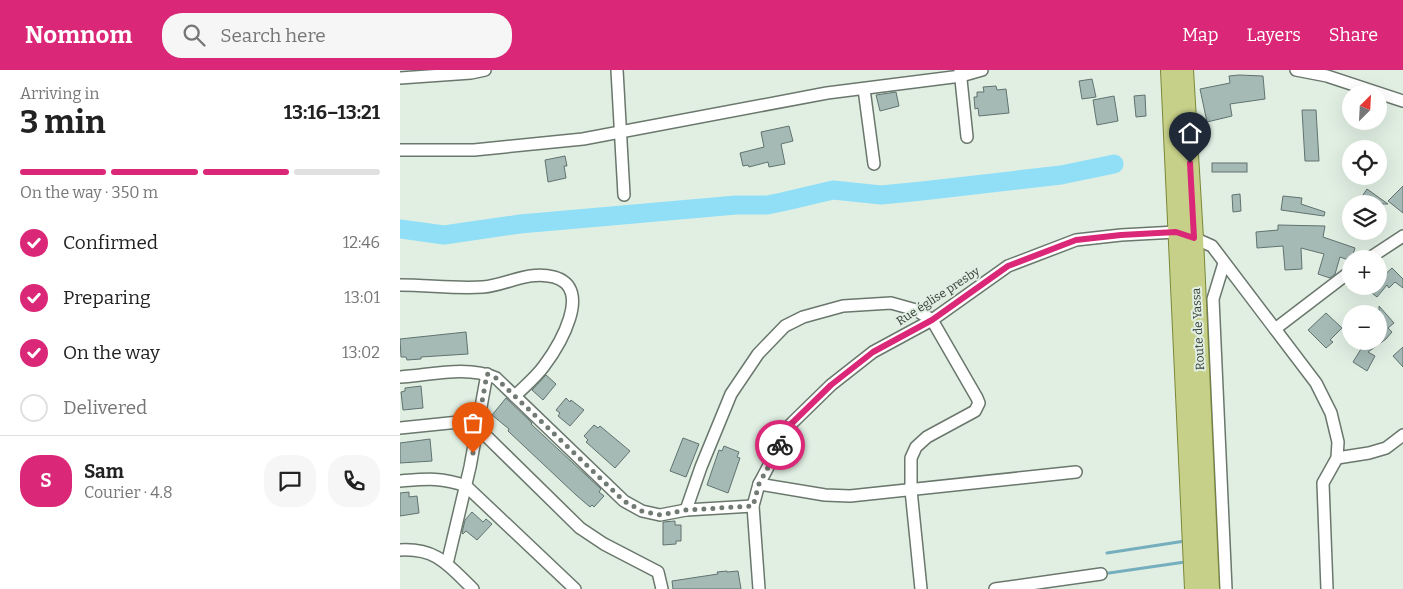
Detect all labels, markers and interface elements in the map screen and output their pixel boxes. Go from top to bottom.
search box [162,13,512,58]
text: Nomnom [25,21,132,49]
icon: search [180,21,208,49]
text: Search here [220,24,326,47]
text: Map [1182,24,1218,46]
text: Layers [1246,24,1301,46]
text: Share [1329,24,1378,46]
text: Arriving in [20,84,99,103]
north arrow [1342,85,1388,130]
map controls [1342,85,1387,350]
text: 13:16–13:21 [284,101,380,124]
text: 3 min [20,103,106,141]
pin [1169,112,1211,163]
icon: home [1176,119,1204,147]
button: locate [1342,140,1387,185]
text: On the way · 350 m [20,183,158,202]
button: layers [1342,195,1387,240]
icon: check [20,229,48,257]
text: Confirmed [63,231,158,254]
text: 12:46 [343,233,380,252]
button: + [1342,250,1387,295]
street label: Rue église presby [894,264,983,328]
icon: check [20,284,48,312]
text: Preparing [63,286,151,309]
street label: Route de Yassa [1189,287,1207,371]
text: 13:01 [344,288,380,307]
button: − [1342,305,1387,350]
icon: check [20,339,48,367]
text: On the way [63,341,160,364]
text: 13:02 [342,343,380,362]
text: Delivered [63,396,147,419]
pin [452,402,494,453]
icon: bag [459,409,487,437]
courier [755,420,805,470]
icon: bike [766,431,794,459]
button: chat [264,455,316,507]
button: phone [328,455,380,507]
text: Sam [84,460,124,483]
text: S [40,469,52,492]
text: Courier · 4.8 [84,483,173,502]

